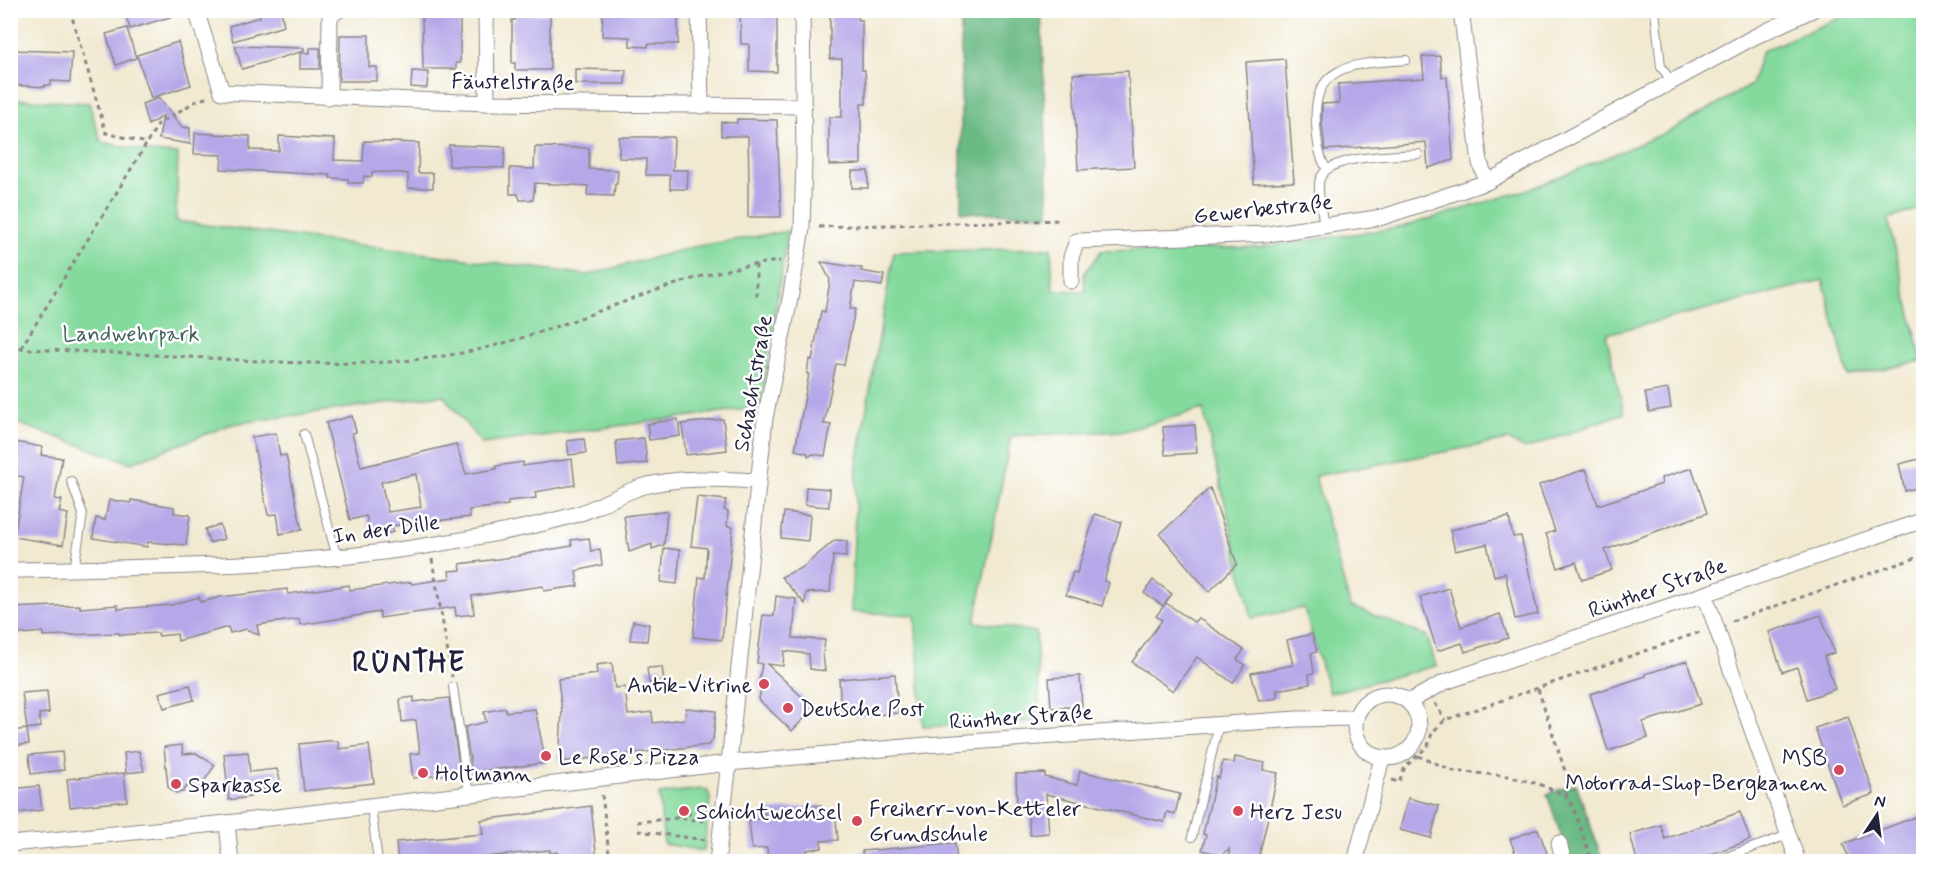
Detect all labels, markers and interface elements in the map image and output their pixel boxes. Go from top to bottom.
street label: Fäustelstraße [451,68,575,98]
street label: Gewerbestraße [1192,189,1334,231]
street label: Schachtstraße [728,313,780,454]
park label: Landwehrpark [63,321,199,349]
street label: In der Dille [331,509,441,551]
street label: Rünther Straße [1585,552,1730,626]
district label: RÜNTHE [352,645,466,682]
place label: Antik-Vitrine [627,672,752,700]
marker: Antik-Vitrine [757,677,771,691]
place label: Deutsche Post [800,696,925,724]
street label: Rünther Straße [948,699,1094,737]
marker: Deutsche Post [781,701,795,715]
place label: Le Rose's Pizza [558,744,699,772]
place label: MSB Motorrad-Shop-Bergkamen [1565,745,1827,801]
marker: Le Rose's Pizza [539,749,553,763]
place label: Holtmann [435,761,532,789]
marker: MSB Motorrad-Shop-Bergkamen [1832,763,1846,777]
marker: Holtmann [416,766,430,780]
place label: Sparkasse [188,772,282,800]
marker: Sparkasse [169,777,183,791]
north arrow [1847,785,1907,845]
text: N [1872,790,1888,813]
place label: Freiherr-von-Ketteler Grundschule [869,796,1082,849]
place label: Schichtwechsel [696,799,842,827]
place label: Herz Jesu [1250,799,1342,827]
marker: Schichtwechsel [677,804,691,818]
marker: Herz Jesu [1231,804,1245,818]
marker: Freiherr-von-Ketteler Grundschule [850,814,864,828]

